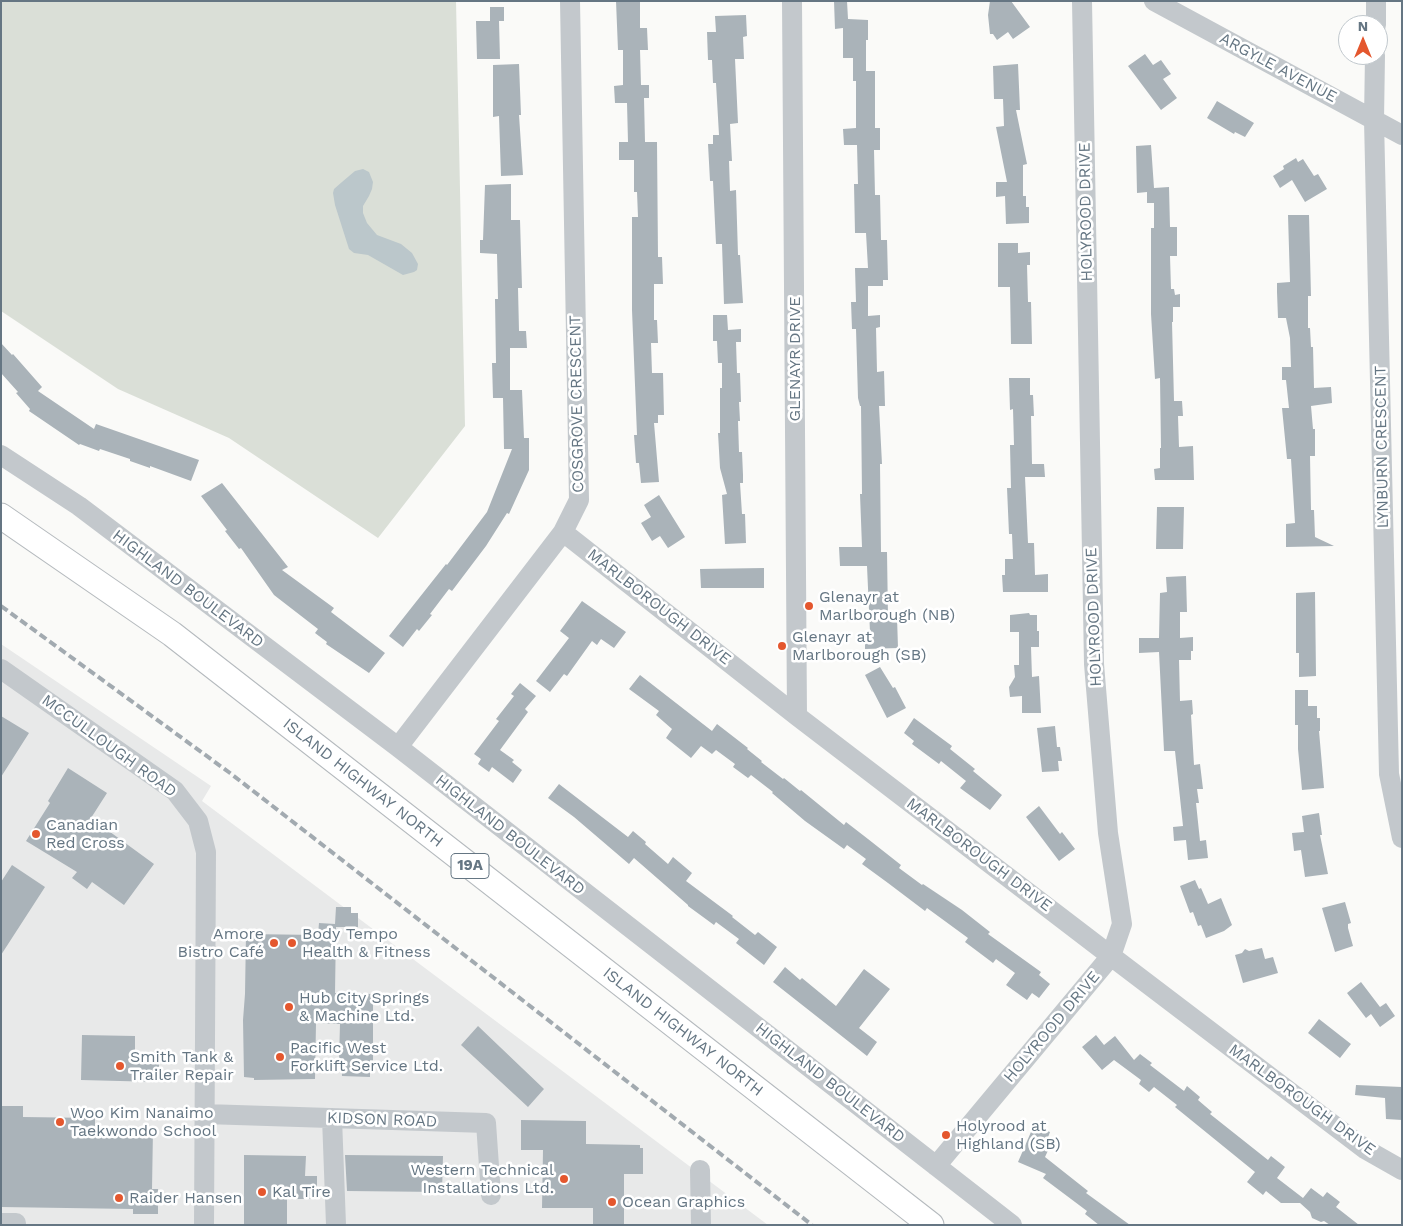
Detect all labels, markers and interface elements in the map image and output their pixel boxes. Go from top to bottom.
north arrow [1338,15,1388,65]
text: N [1358,18,1368,34]
street label: ARGYLE AVENUE [1216,29,1340,107]
street label: HOLYROOD DRIVE [1075,142,1097,282]
street label: GLENAYR DRIVE [785,296,805,422]
street label: COSGROVE CRESCENT [566,315,588,493]
street label: LYNBURN CRESCENT [1371,366,1393,528]
street label: HIGHLAND BOULEVARD [109,526,267,652]
street label: MARLBOROUGH DRIVE [583,545,735,669]
street label: HOLYROOD DRIVE [1082,547,1106,687]
place label: Glenayr at Marlborough (NB) [819,587,955,625]
marker: Glenayr at Marlborough (NB) [803,600,815,612]
place label: Glenayr at Marlborough (SB) [792,627,926,665]
marker: Glenayr at Marlborough (SB) [776,640,788,652]
street label: MCCULLOUGH ROAD [38,691,180,801]
street label: ISLAND HIGHWAY NORTH [279,714,447,852]
street label: HIGHLAND BOULEVARD [431,771,589,899]
street label: MARLBOROUGH DRIVE [903,794,1055,916]
place label: Canadian Red Cross [46,815,125,853]
marker: Canadian Red Cross [30,828,42,840]
road number: 19A [451,854,489,878]
place label: Amore Bistro Café [178,924,264,962]
place label: Body Tempo Health & Fitness [302,924,431,962]
marker: Amore Bistro Café [268,937,280,949]
marker: Body Tempo Health & Fitness [286,937,298,949]
street label: ISLAND HIGHWAY NORTH [599,963,767,1101]
street label: HOLYROOD DRIVE [1000,968,1104,1086]
place label: Hub City Springs & Machine Ltd. [299,988,429,1026]
marker: Hub City Springs & Machine Ltd. [283,1001,295,1013]
street label: HIGHLAND BOULEVARD [751,1019,909,1147]
place label: Pacific West Forklift Service Ltd. [290,1038,443,1076]
street label: MARLBOROUGH DRIVE [1225,1040,1379,1160]
place label: Smith Tank & Trailer Repair [130,1047,234,1085]
marker: Pacific West Forklift Service Ltd. [274,1051,286,1063]
marker: Smith Tank & Trailer Repair [114,1060,126,1072]
place label: Woo Kim Nanaimo Taekwondo School [70,1103,216,1141]
street label: KIDSON ROAD [326,1108,438,1132]
marker: Woo Kim Nanaimo Taekwondo School [54,1116,66,1128]
place label: Holyrood at Highland (SB) [956,1116,1061,1154]
marker: Holyrood at Highland (SB) [940,1129,952,1141]
place label: Western Technical Installations Ltd. [411,1160,554,1198]
marker: Western Technical Installations Ltd. [558,1173,570,1185]
place label: Kal Tire [272,1182,331,1202]
marker: Kal Tire [256,1186,268,1198]
place label: Raider Hansen [129,1188,242,1208]
marker: Raider Hansen [113,1192,125,1204]
place label: Ocean Graphics [622,1192,745,1212]
marker: Ocean Graphics [606,1196,618,1208]

